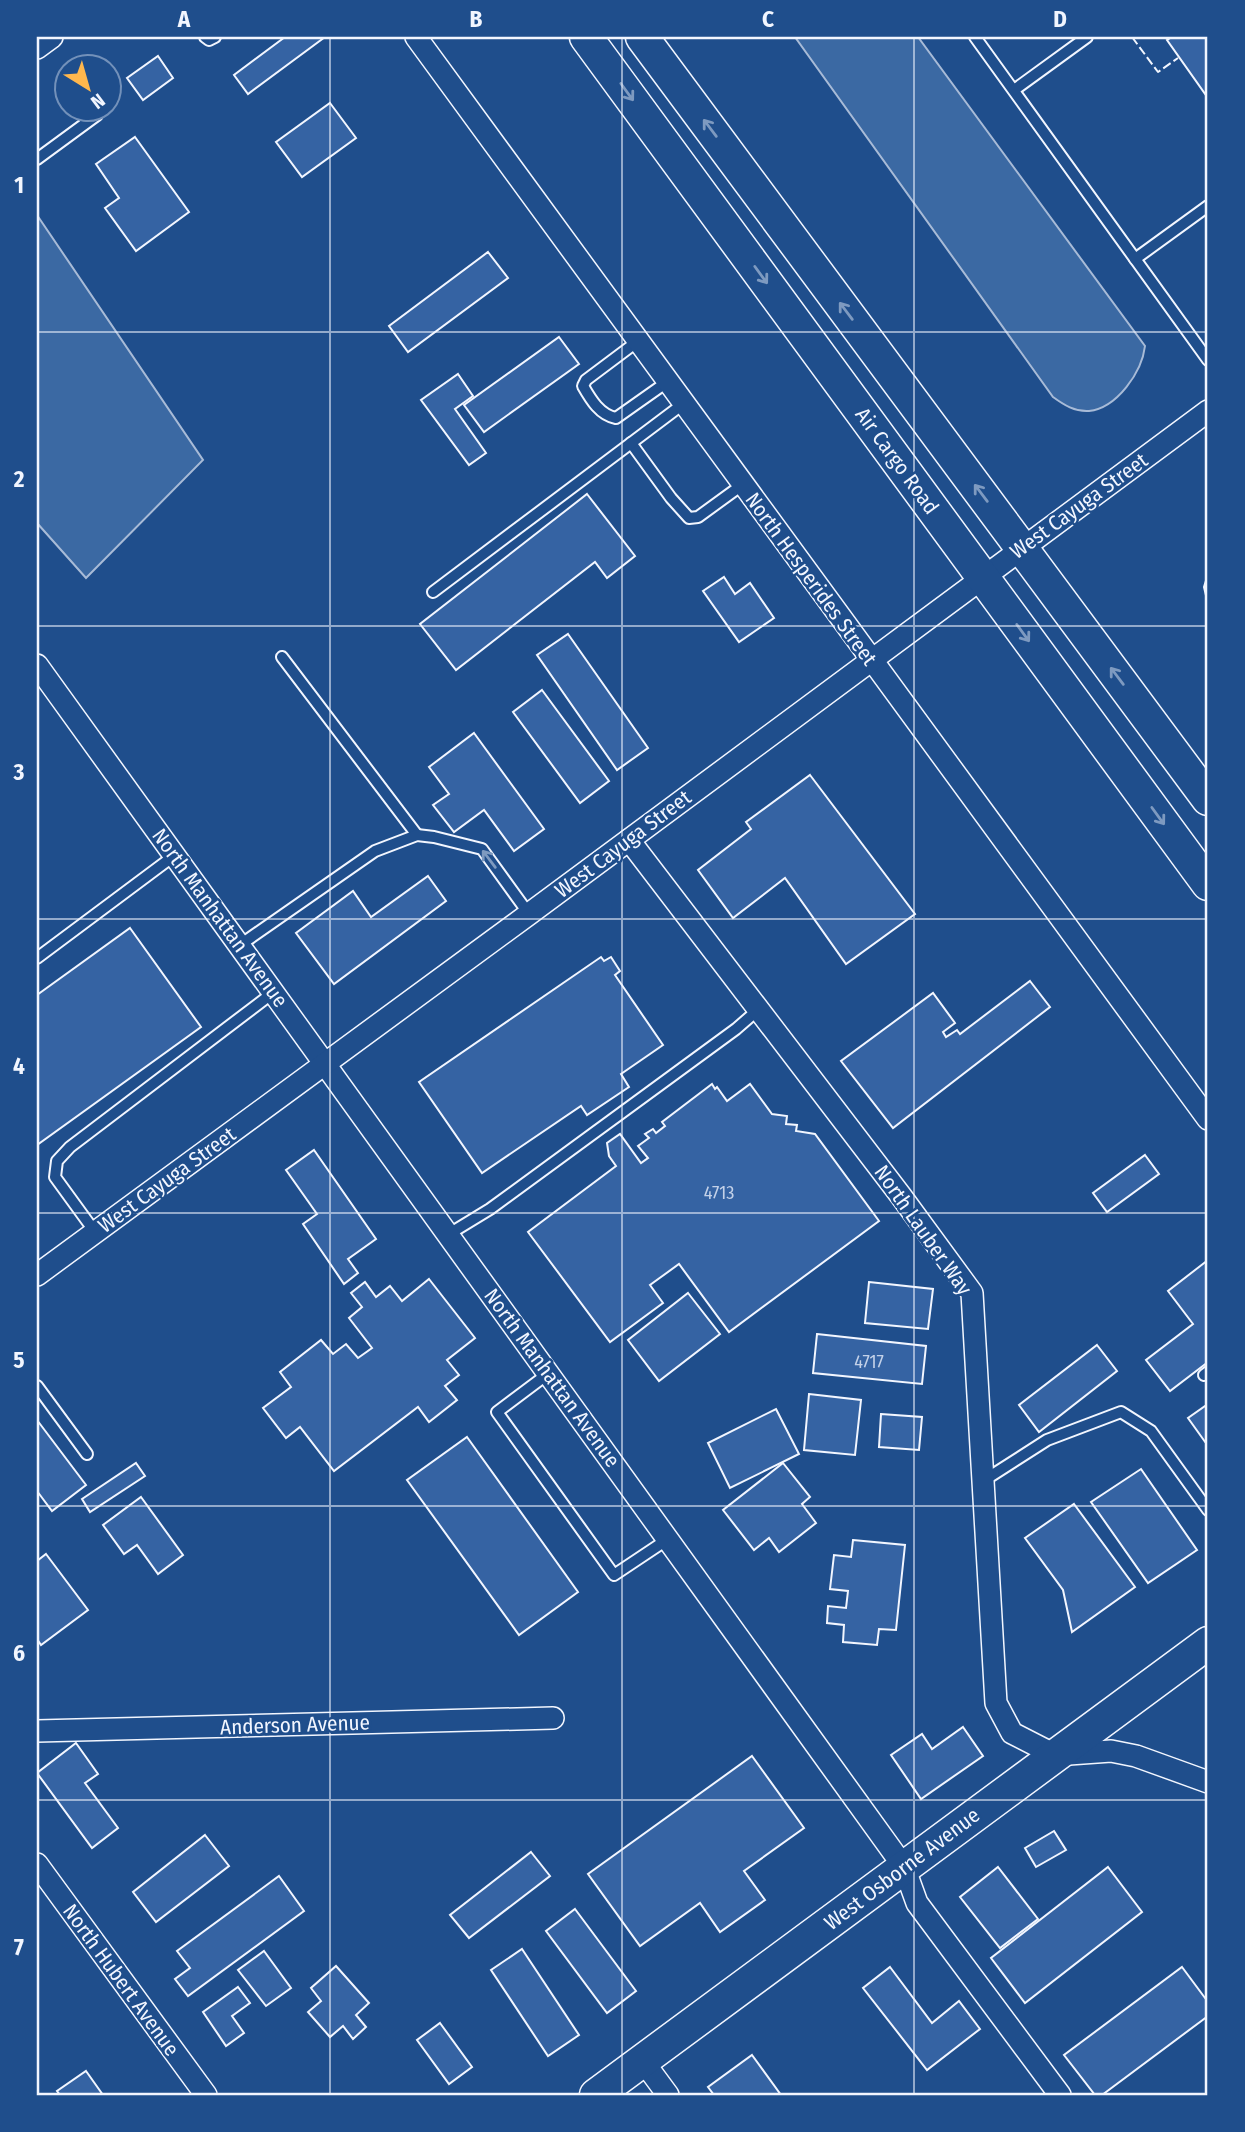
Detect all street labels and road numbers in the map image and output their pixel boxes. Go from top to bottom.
street label: Air Cargo Road [850,403,944,519]
street label: West Cayuga Street [1005,447,1153,565]
street label: North Hesperides Street [740,487,883,671]
street label: West Cayuga Street [550,784,696,904]
street label: North Manhattan Avenue [146,824,294,1012]
street label: West Cayuga Street [93,1121,241,1239]
street label: North Lauber Way [869,1160,978,1301]
street label: North Manhattan Avenue [478,1284,626,1472]
street label: Anderson Avenue [220,1709,370,1741]
street label: West Osborne Avenue [819,1802,985,1936]
street label: North Hubert Avenue [57,1899,185,2061]

